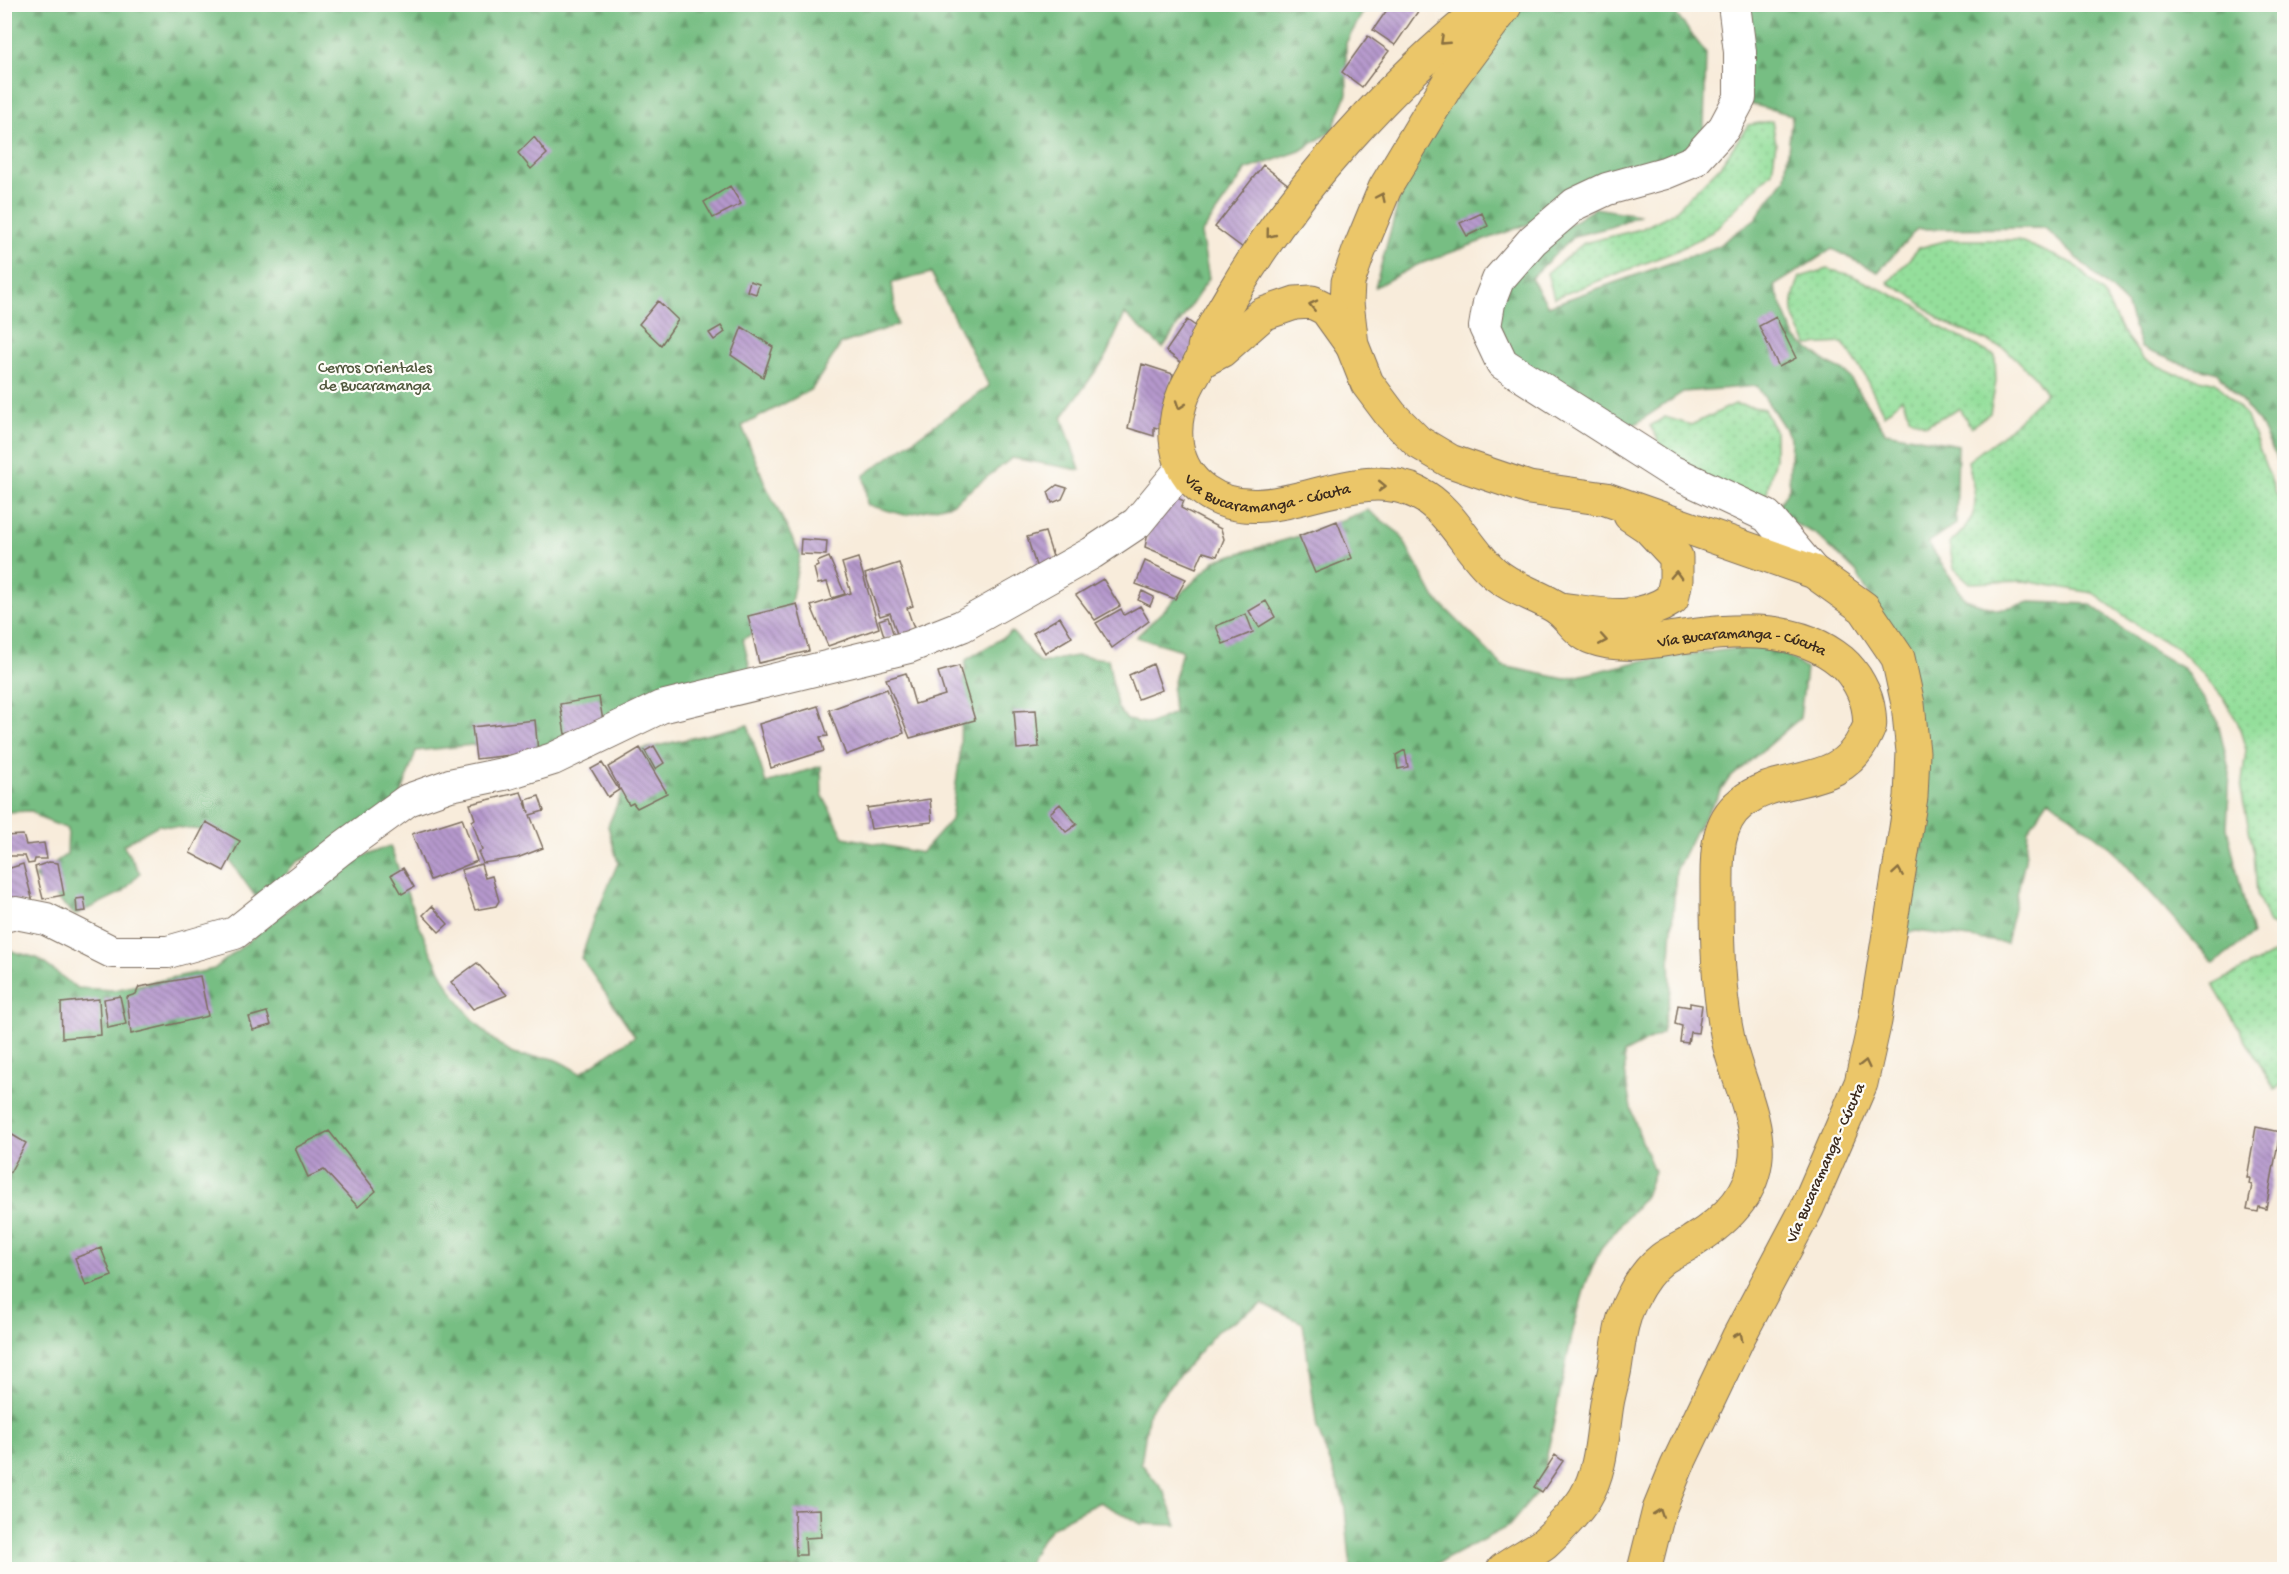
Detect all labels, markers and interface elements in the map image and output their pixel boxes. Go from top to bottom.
one-way arrow [1440,34,1451,45]
one-way arrow [1374,193,1386,204]
one-way arrow [1266,227,1277,238]
one-way arrow [1308,299,1318,312]
park label: Cerros Orientales de Bucaramanga [318,360,433,397]
one-way arrow [1174,399,1187,410]
street label: Vía Bucaramanga - Cúcuta [1178,470,1353,519]
one-way arrow [1378,480,1387,492]
one-way arrow [1669,570,1682,579]
street label: Vía Bucaramanga - Cúcuta [1655,626,1830,662]
one-way arrow [1598,633,1608,646]
one-way arrow [1892,867,1904,877]
one-way arrow [1858,1059,1871,1069]
street label: Vía Bucaramanga - Cúcuta [1783,1080,1871,1247]
one-way arrow [1732,1331,1743,1342]
one-way arrow [1651,1508,1664,1519]

